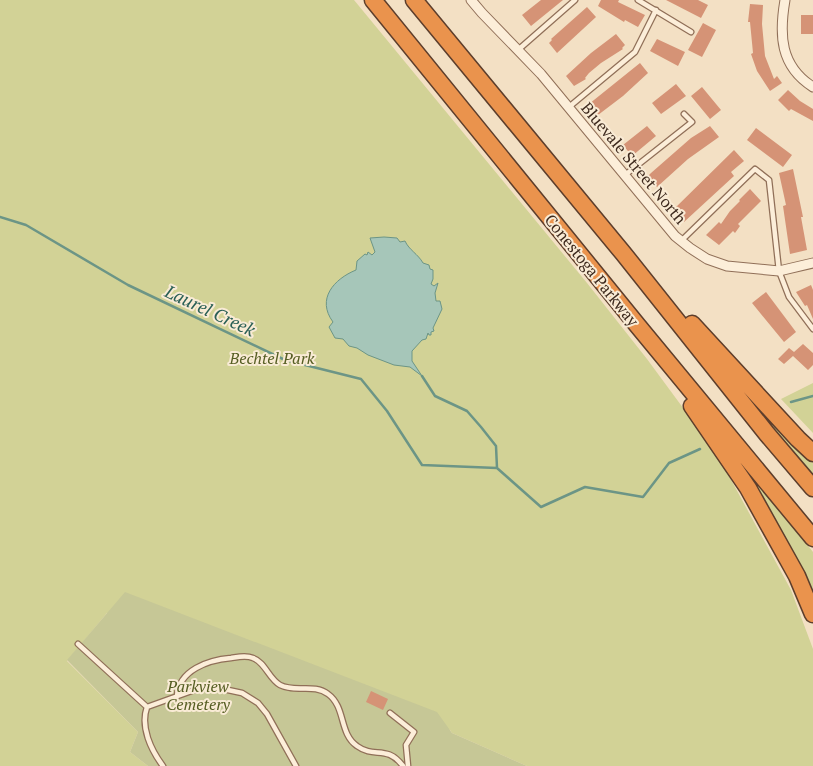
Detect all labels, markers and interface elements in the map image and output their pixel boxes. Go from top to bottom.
street label: Bluevale Street North [576,97,692,229]
street label: Conestoga Parkway [540,209,645,331]
water label: Laurel Creek [161,278,260,342]
park label: Bechtel Park [228,347,315,369]
park label: Parkview Cemetery [166,675,230,715]

